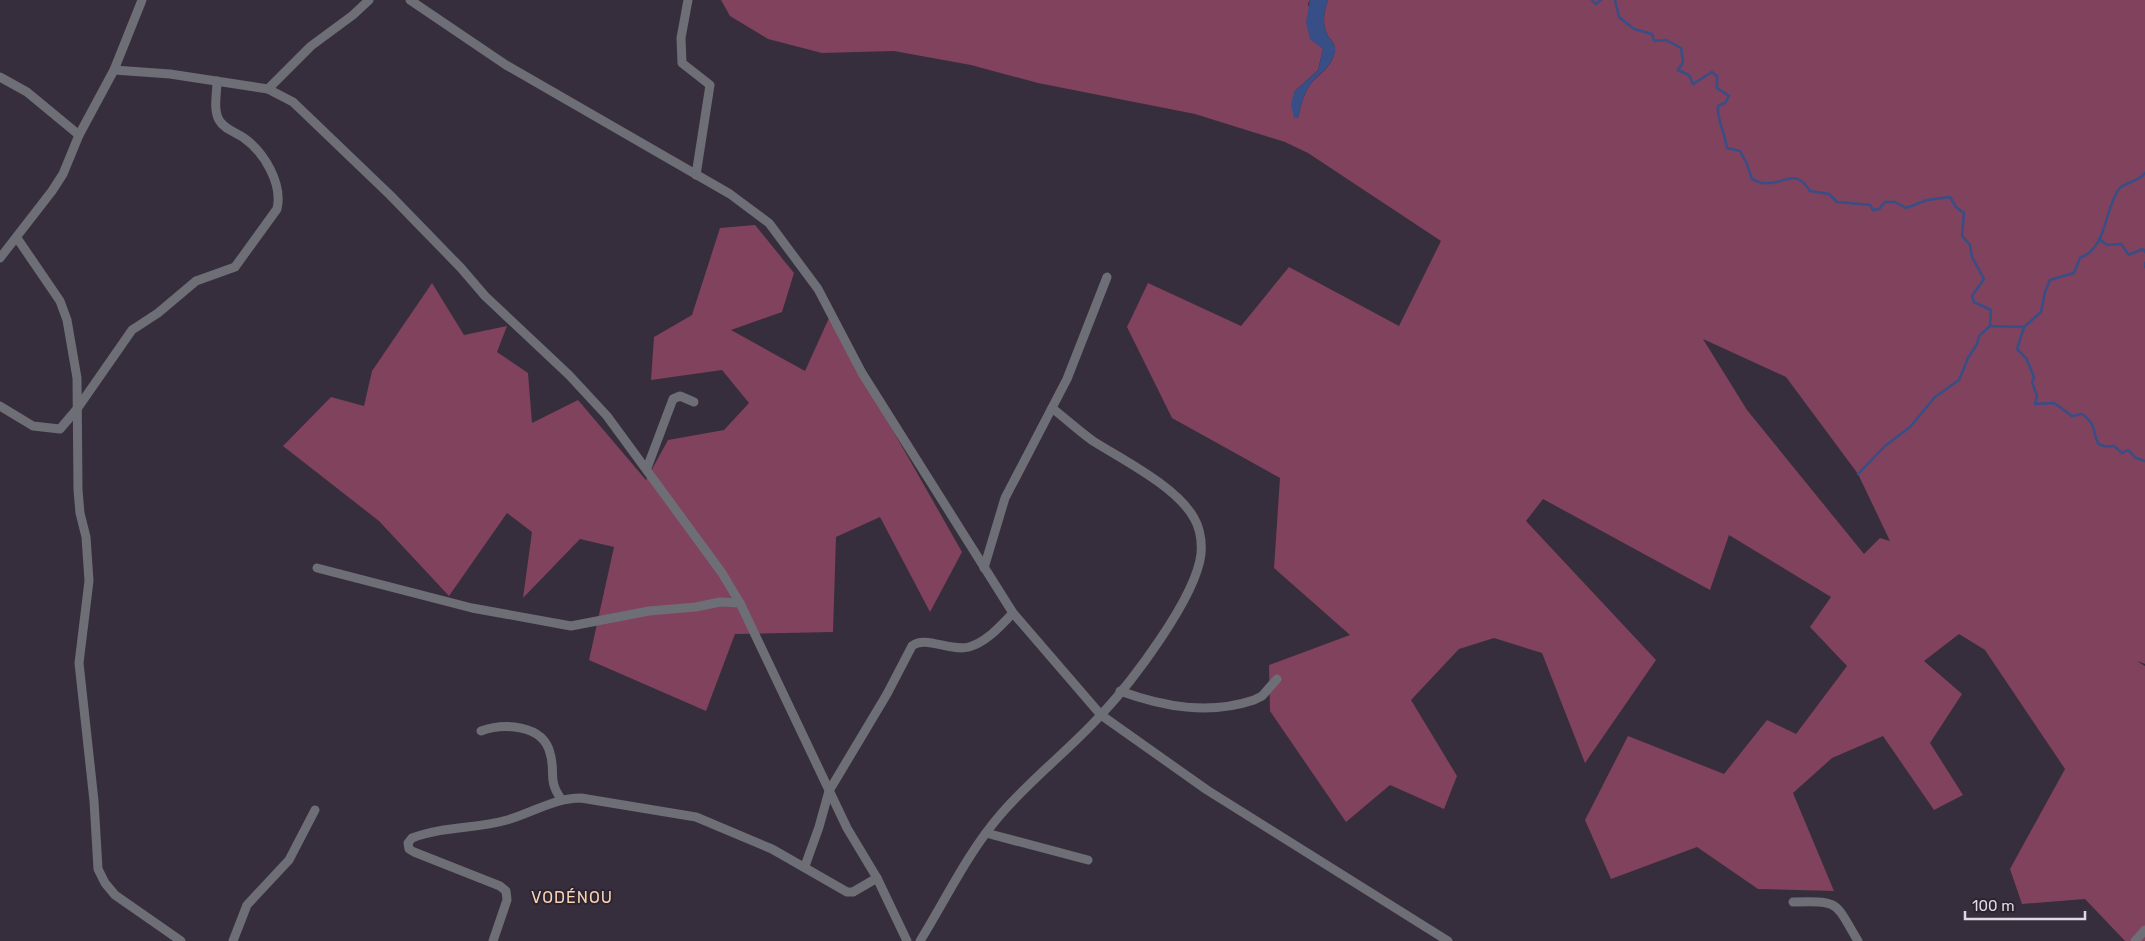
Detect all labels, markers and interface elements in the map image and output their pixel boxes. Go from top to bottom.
district label: VODÉNOU [531,888,613,907]
scale bar [1965,888,2085,920]
text: 100 m [1972,897,2014,915]

